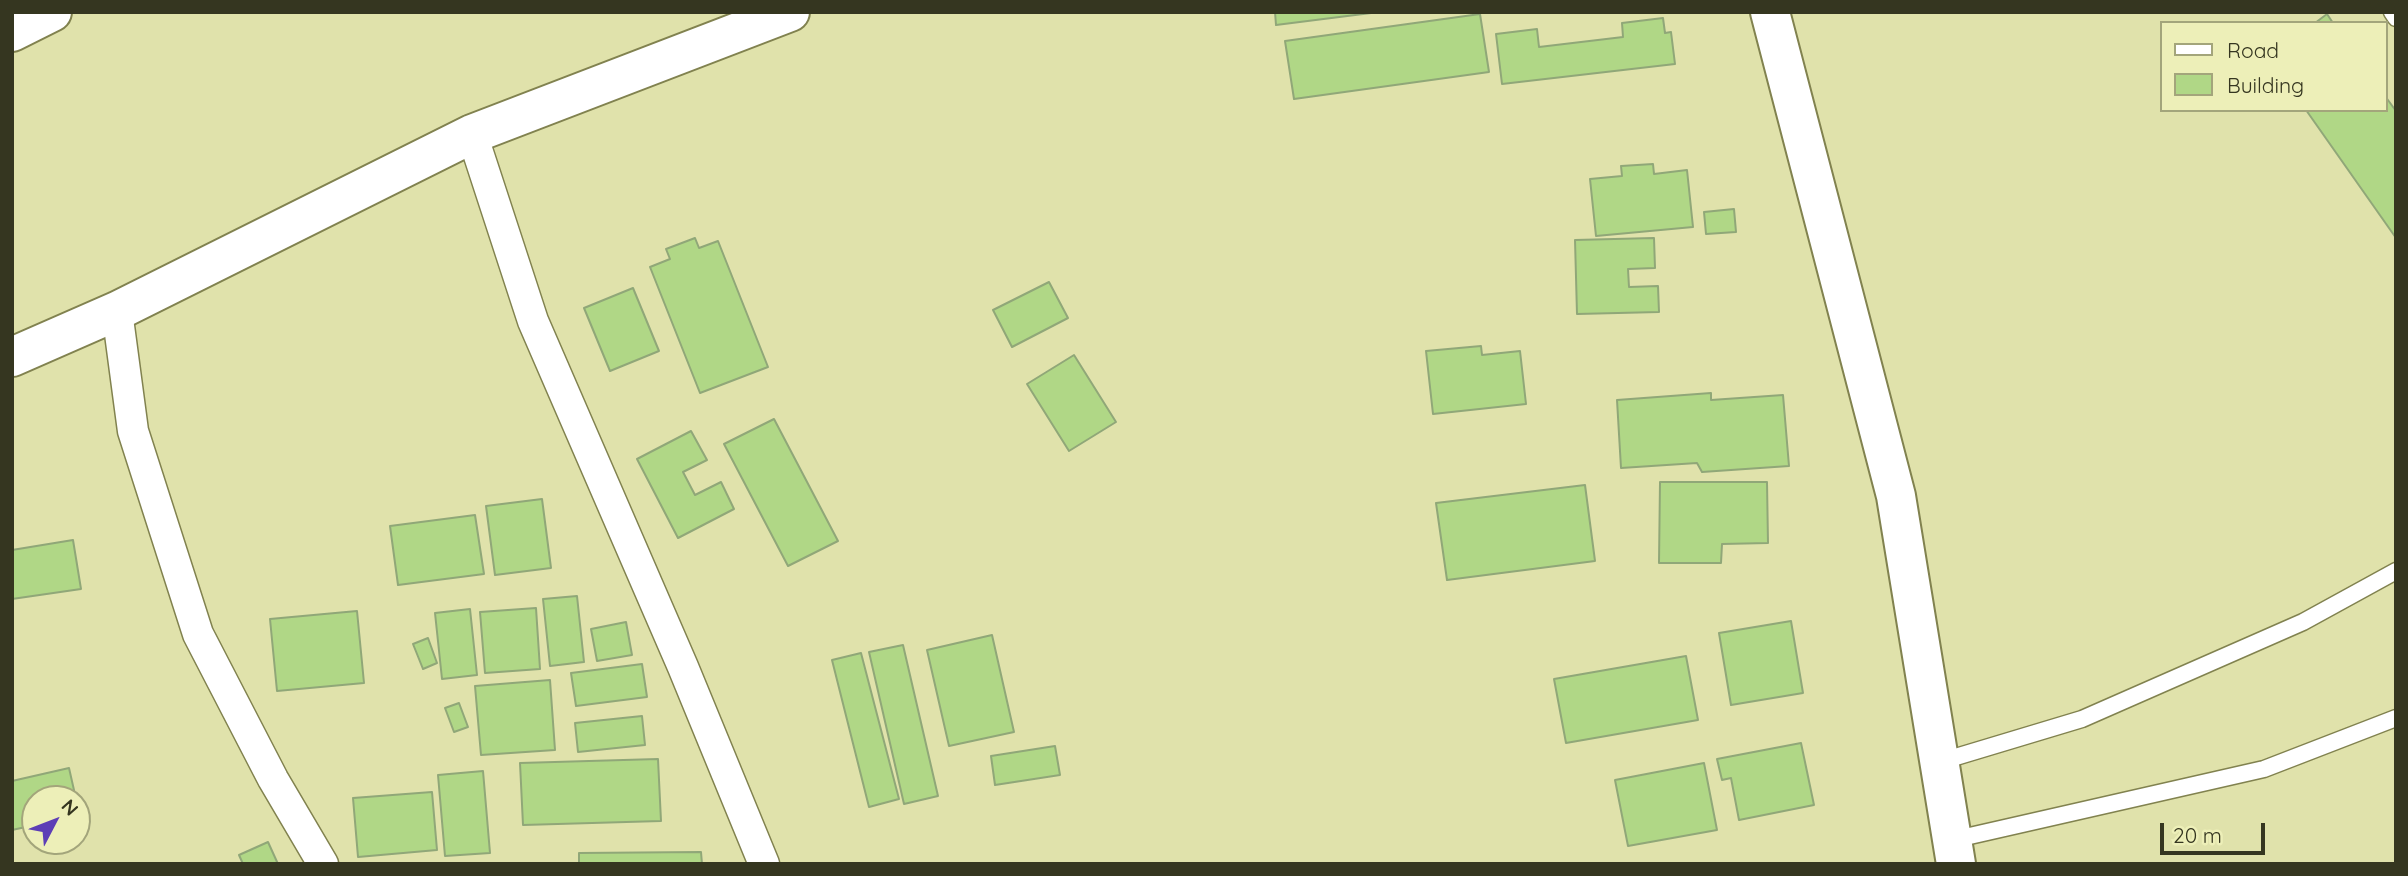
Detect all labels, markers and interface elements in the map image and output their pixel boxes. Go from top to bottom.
legend [2160,21,2387,112]
text: Road [2227,37,2279,63]
text: Building [2227,72,2304,98]
north arrow [21,785,91,855]
text: N [57,794,84,821]
scale bar [2163,810,2268,854]
text: 20 m [2173,822,2222,848]

